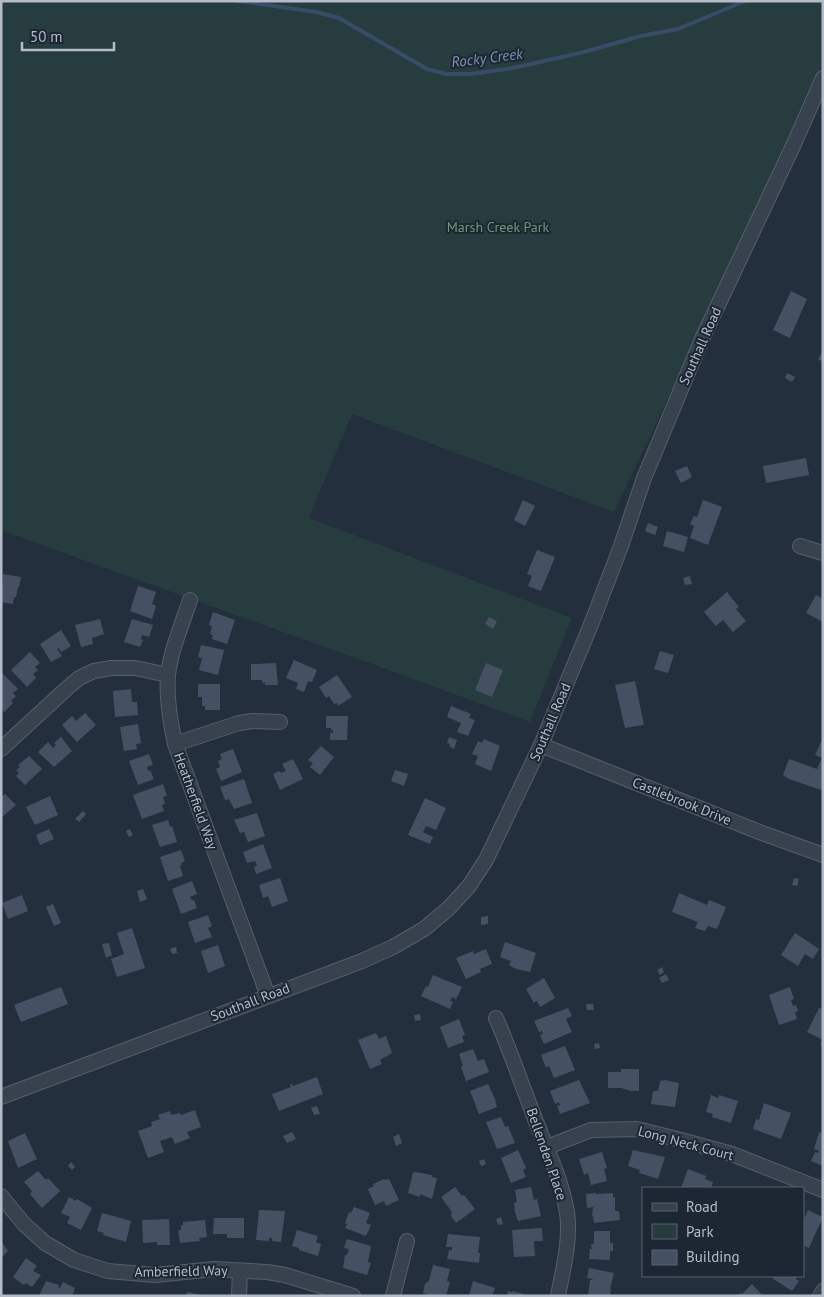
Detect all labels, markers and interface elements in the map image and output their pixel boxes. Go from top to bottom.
scale bar [22,20,115,52]
text: 50 m [30,27,63,46]
water label: Rocky Creek [450,44,525,71]
park label: Marsh Creek Park [447,218,549,236]
street label: Southall Road [675,304,725,388]
street label: Southall Road [525,680,575,764]
street label: Heatherfield Way [170,750,222,852]
street label: Castlebrook Drive [630,773,734,829]
street label: Southall Road [208,979,292,1025]
street label: Bellenden Place [523,1106,571,1202]
street label: Long Neck Court [636,1122,736,1164]
legend [642,1187,804,1277]
text: Road [686,1197,718,1216]
text: Park [686,1222,714,1241]
text: Building [686,1247,740,1266]
street label: Amberfield Way [134,1261,228,1281]

